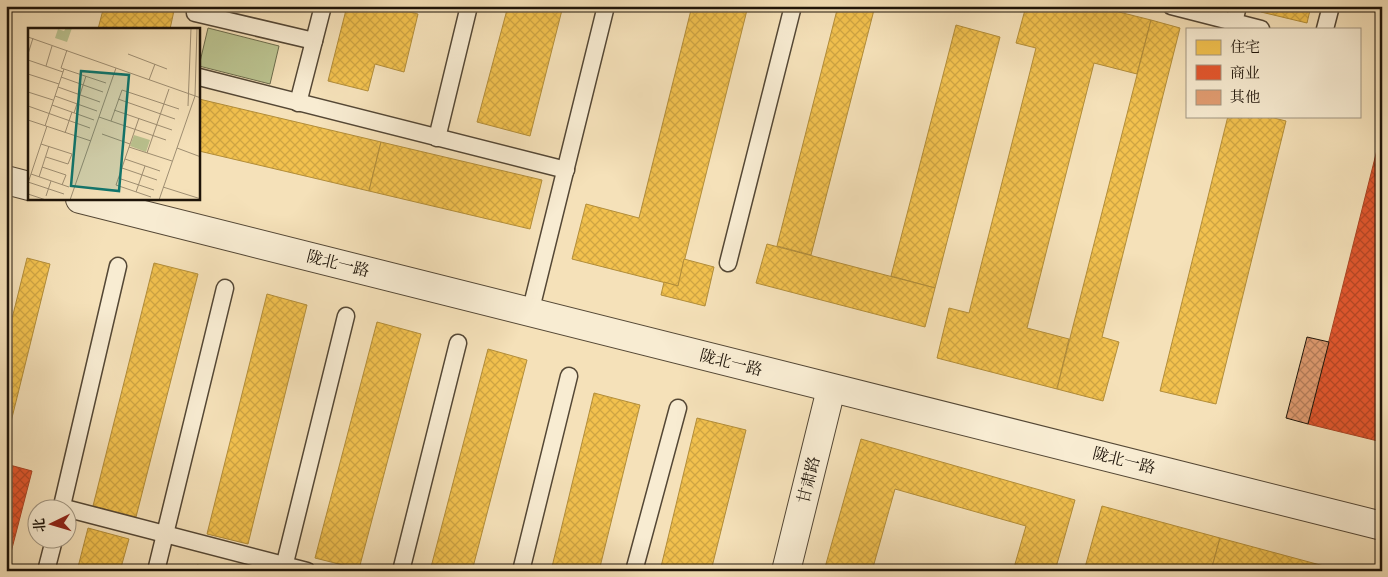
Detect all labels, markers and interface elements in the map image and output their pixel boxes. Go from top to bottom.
inset map [28,28,200,200]
legend [1186,28,1360,118]
text: 住宅 [1230,38,1260,57]
text: 商业 [1230,64,1260,83]
text: 其他 [1230,88,1260,107]
street label: 陇北一路 [305,247,371,281]
street label: 陇北一路 [698,346,764,380]
street label: 陇北一路 [1091,444,1157,478]
street label: 甘肃路 [793,454,825,506]
north arrow [28,500,78,550]
text: 北 [30,517,49,533]

